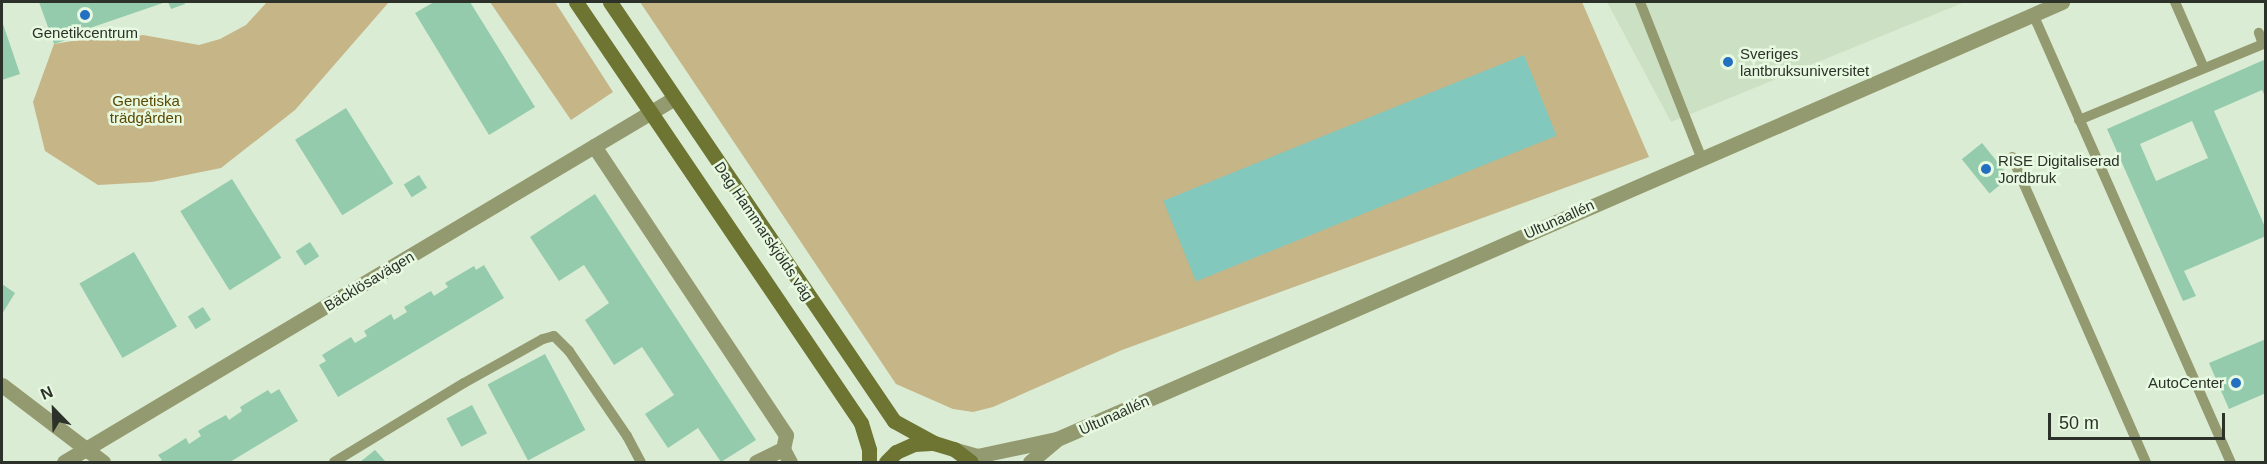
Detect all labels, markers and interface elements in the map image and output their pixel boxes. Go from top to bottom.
marker: Genetikcentrum [78,8,92,22]
place label: Genetikcentrum [32,24,138,42]
place label: Sveriges lantbruksuniversitet [1740,44,1869,79]
marker: Sveriges lantbruksuniversitet [1721,55,1735,69]
park label: Genetiska trädgården [110,91,182,126]
place label: RISE Digitaliserad Jordbruk [1998,151,2120,186]
street label: Dag Hammarskjölds väg [711,158,817,304]
marker: RISE Digitaliserad Jordbruk [1979,162,1993,176]
street label: Ultunaallén [1521,196,1597,242]
street label: Bäcklösavägen [321,247,417,315]
place label: AutoCenter [2148,374,2224,392]
marker: AutoCenter [2229,376,2243,390]
north arrow [24,380,84,440]
text: N [38,383,55,403]
street label: Ultunaallén [1076,392,1152,438]
scale bar [2051,401,2228,439]
text: 50 m [2059,413,2099,433]

